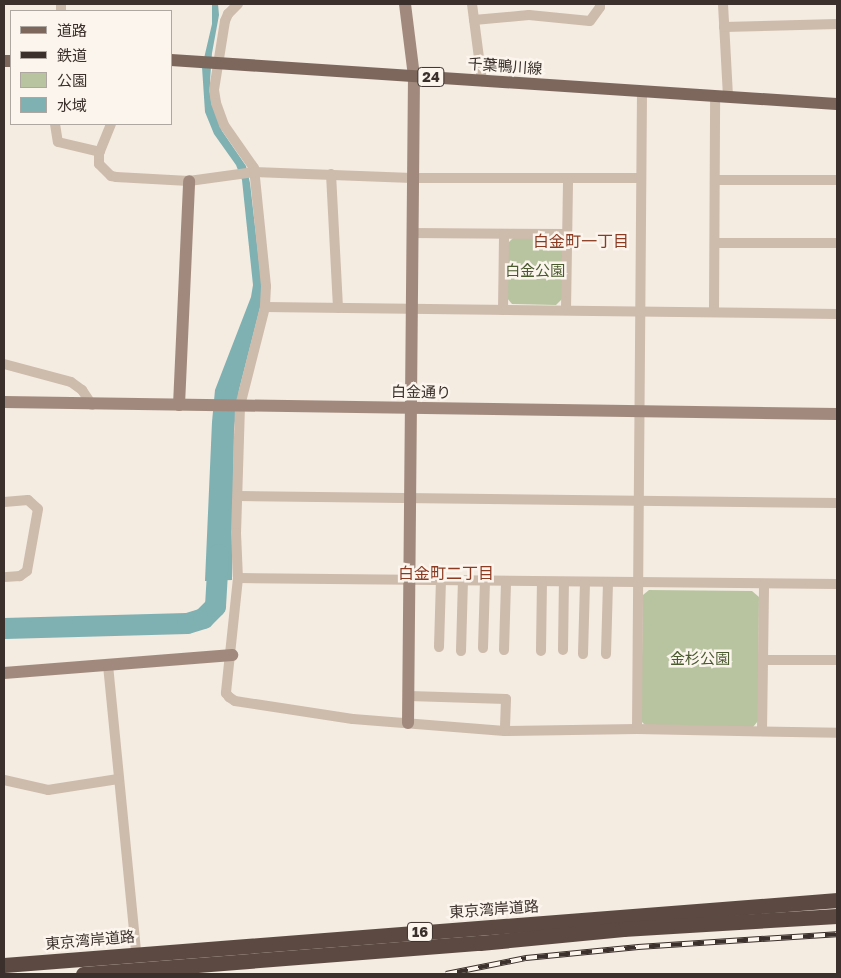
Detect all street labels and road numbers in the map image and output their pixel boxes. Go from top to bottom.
street label: 千葉鴨川線 [467,54,543,78]
road number: 24 [417,66,445,88]
street label: 白金通り [391,382,451,402]
street label: 東京湾岸道路 [448,897,540,921]
road number: 16 [406,920,434,944]
street label: 東京湾岸道路 [44,927,136,953]

